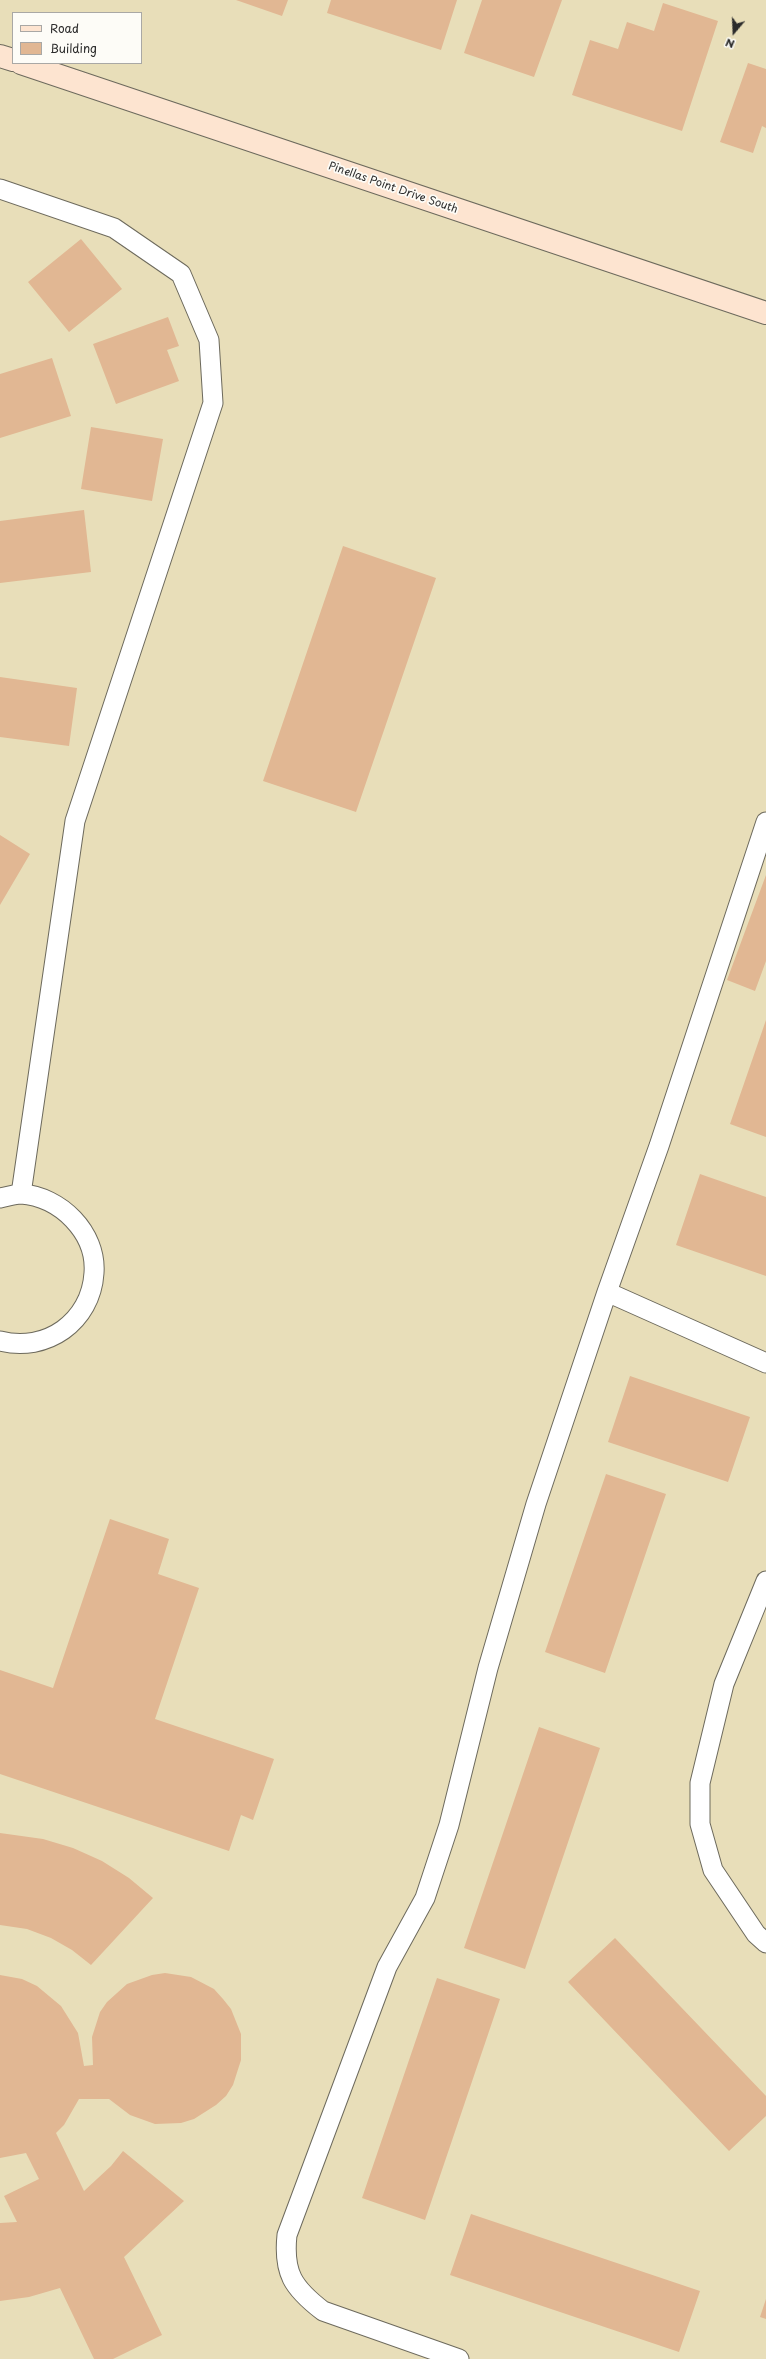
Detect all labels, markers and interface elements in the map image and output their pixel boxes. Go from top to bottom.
legend [12,12,142,64]
north arrow [714,12,754,52]
text: Road [50,19,79,37]
text: N [723,34,737,53]
text: Building [50,39,97,57]
street label: Pinellas Point Drive South [327,160,459,216]

